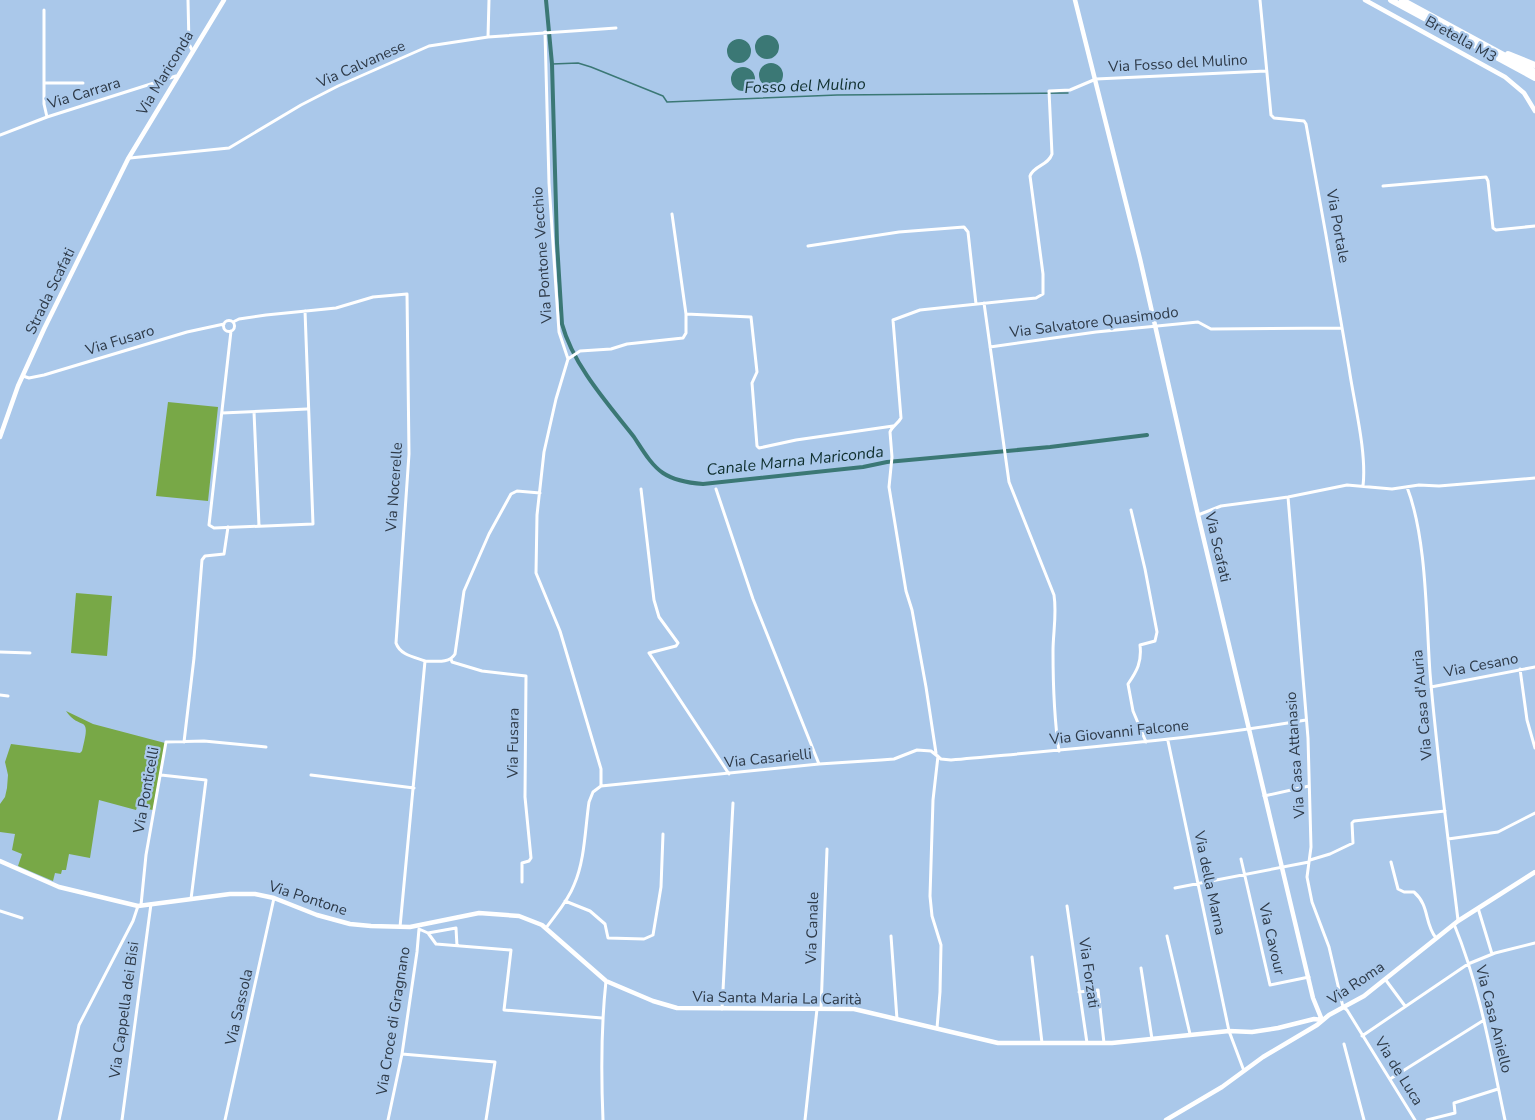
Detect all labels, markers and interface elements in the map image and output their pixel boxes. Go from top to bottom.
street label: Bretella M3 [1422,11,1500,67]
street label: Via Mariconda [131,27,198,120]
street label: Via Calvanese [313,36,408,93]
street label: Via Fosso del Mulino [1107,49,1248,77]
street label: Via Carrara [44,72,123,114]
water label: Fosso del Mulino [744,73,866,99]
street label: Via Pontone Vecchio [527,186,557,325]
street label: Via Portale [1322,187,1354,264]
street label: Strada Scafati [20,244,80,338]
street label: Via Salvatore Quasimodo [1007,302,1180,342]
street label: Via Fusaro [82,320,157,360]
street label: Via Nocerelle [381,441,407,534]
water label: Canale Marna Mariconda [705,441,885,481]
street label: Via Scafati [1200,509,1236,584]
street label: Via Cesano [1441,648,1520,682]
street label: Via Casa d'Auria [1407,649,1437,762]
street label: Via Casa Attanasio [1281,691,1309,820]
street label: Via Fusara [502,708,524,779]
street label: Via Giovanni Falcone [1047,715,1190,749]
street label: Via Casarielli [722,743,813,773]
street label: Via Ponticelli [128,745,163,836]
street label: Via della Marna [1189,828,1231,937]
street label: Via Pontone [265,876,350,920]
street label: Via Canale [801,892,823,965]
street label: Via Cavour [1254,900,1290,977]
street label: Via Forzati [1074,936,1104,1009]
street label: Via Cappella dei Bisi [104,940,144,1081]
street label: Via Croce di Gragnano [371,945,415,1098]
street label: Via Roma [1323,957,1388,1010]
street label: Via Casa Aniello [1471,962,1517,1075]
street label: Via Sassola [220,967,258,1048]
street label: Via Santa Maria La Carità [691,987,862,1009]
street label: Via de Luca [1369,1032,1428,1109]

